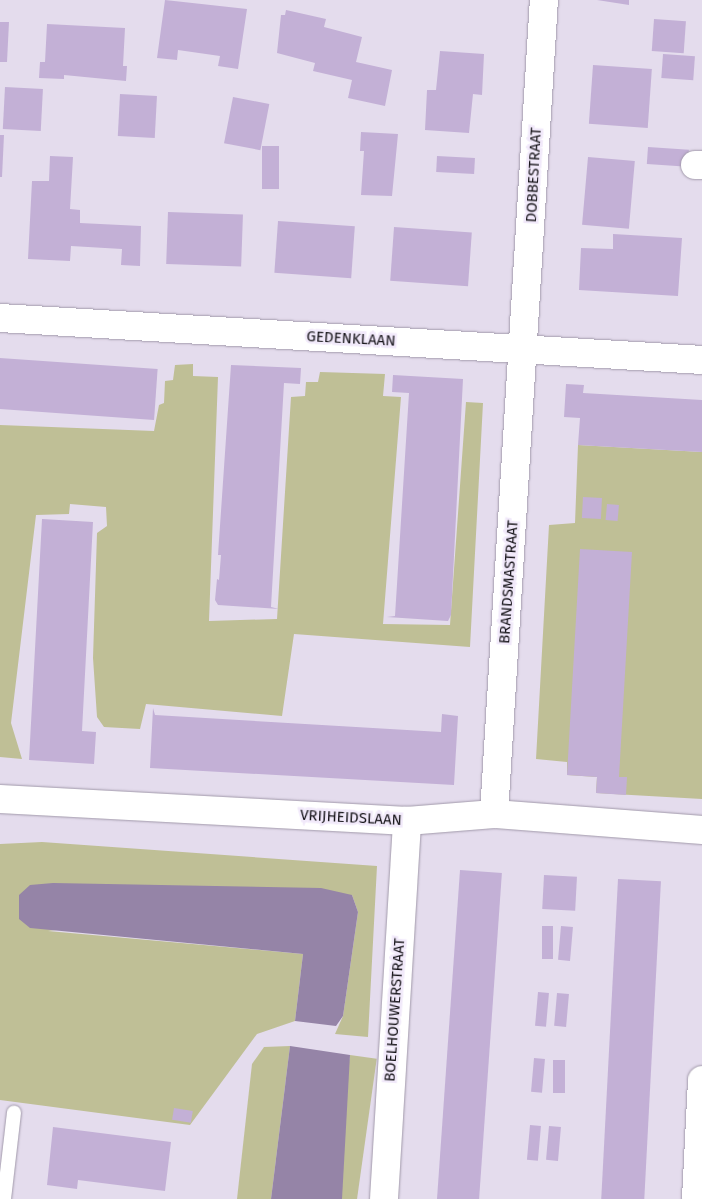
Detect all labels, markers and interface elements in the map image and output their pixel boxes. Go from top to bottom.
street label: DOBBESTRAAT [523,127,545,223]
street label: GEDENKLAAN [306,328,396,350]
street label: BRANDSMASTRAAT [496,520,522,644]
street label: VRIJHEIDSLAAN [300,806,402,830]
street label: BOELHOUWERSTRAAT [381,938,409,1082]

